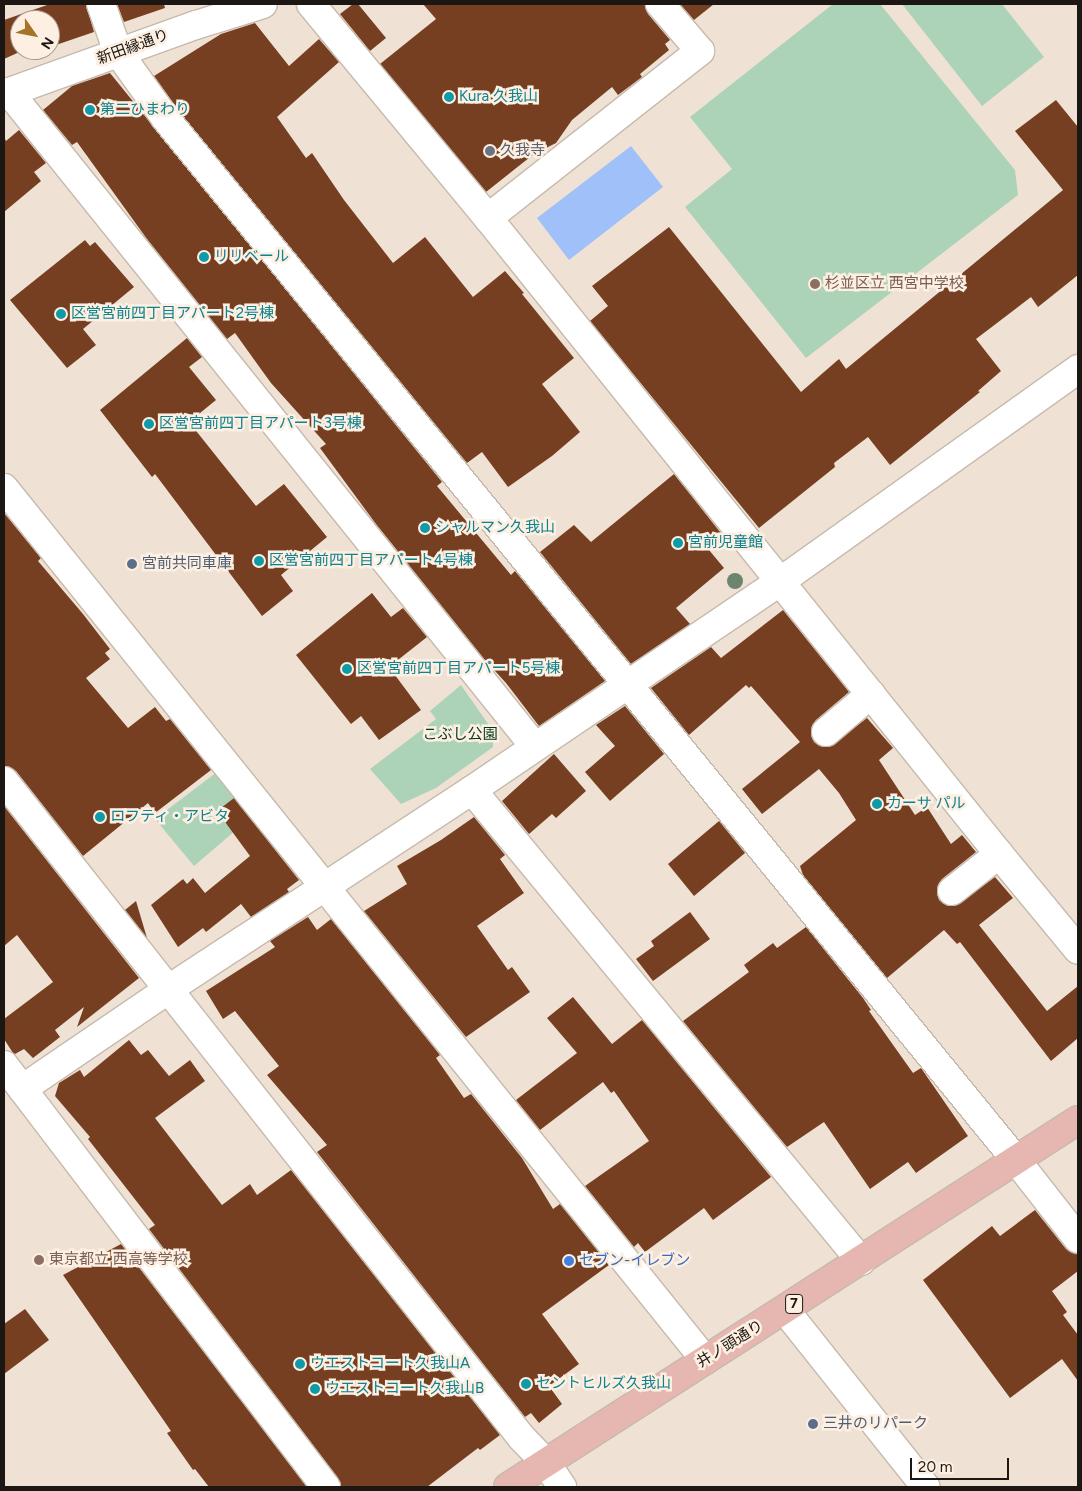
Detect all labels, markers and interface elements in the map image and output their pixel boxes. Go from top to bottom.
north arrow [10,10,60,60]
street label: 新田縁通り [95,26,171,68]
text: N [37,34,57,52]
place label: Kura 久我山 [459,88,538,106]
marker: Kura 久我山 [443,91,455,103]
place label: 第二ひまわり [100,101,190,119]
marker: 第二ひまわり [84,104,96,116]
place label: 久我寺 [500,142,545,160]
marker: 久我寺 [484,145,496,157]
place label: リリベール [214,248,289,266]
marker: リリベール [198,251,210,263]
place label: 杉並区立 西宮中学校 [825,275,964,293]
marker: 杉並区立 西宮中学校 [809,278,821,290]
place label: 区営宮前四丁目アパート2号棟 [71,305,274,323]
marker: 区営宮前四丁目アパート2号棟 [55,308,67,320]
place label: 区営宮前四丁目アパート3号棟 [159,415,362,433]
marker: 区営宮前四丁目アパート3号棟 [143,418,155,430]
place label: シャルマン久我山 [435,519,555,537]
marker: シャルマン久我山 [419,522,431,534]
place label: 宮前児童館 [688,534,763,552]
marker: 宮前児童館 [672,537,684,549]
place label: 区営宮前四丁目アパート4号棟 [269,552,473,570]
place label: 宮前共同車庫 [142,555,232,573]
marker: 区営宮前四丁目アパート4号棟 [253,555,265,567]
marker: 宮前共同車庫 [126,558,138,570]
place label: 区営宮前四丁目アパート5号棟 [357,660,561,678]
marker: 区営宮前四丁目アパート5号棟 [341,663,353,675]
park label: こぶし公園 [423,726,497,744]
place label: カーサ パル [887,795,966,813]
marker: カーサ パル [871,798,883,810]
place label: ロフティ・アビタ [110,808,230,826]
marker: ロフティ・アビタ [94,811,106,823]
place label: 東京都立 西高等学校 [49,1251,188,1269]
place label: セブン-イレブン [579,1252,690,1270]
marker: 東京都立 西高等学校 [33,1254,45,1266]
marker: セブン-イレブン [563,1255,575,1267]
road number: 7 [784,1292,804,1316]
street label: 井ノ頭通り [693,1316,767,1372]
place label: ウエストコート久我山A [310,1355,470,1373]
marker: ウエストコート久我山A [294,1358,306,1370]
place label: セントヒルズ久我山 [536,1375,671,1393]
marker: セントヒルズ久我山 [520,1378,532,1390]
place label: ウエストコート久我山B [325,1380,484,1398]
marker: ウエストコート久我山B [309,1383,321,1395]
place label: 三井のリパーク [823,1415,928,1433]
marker: 三井のリパーク [807,1418,819,1430]
scale bar [912,1448,1011,1480]
text: 20 m [918,1458,952,1476]

